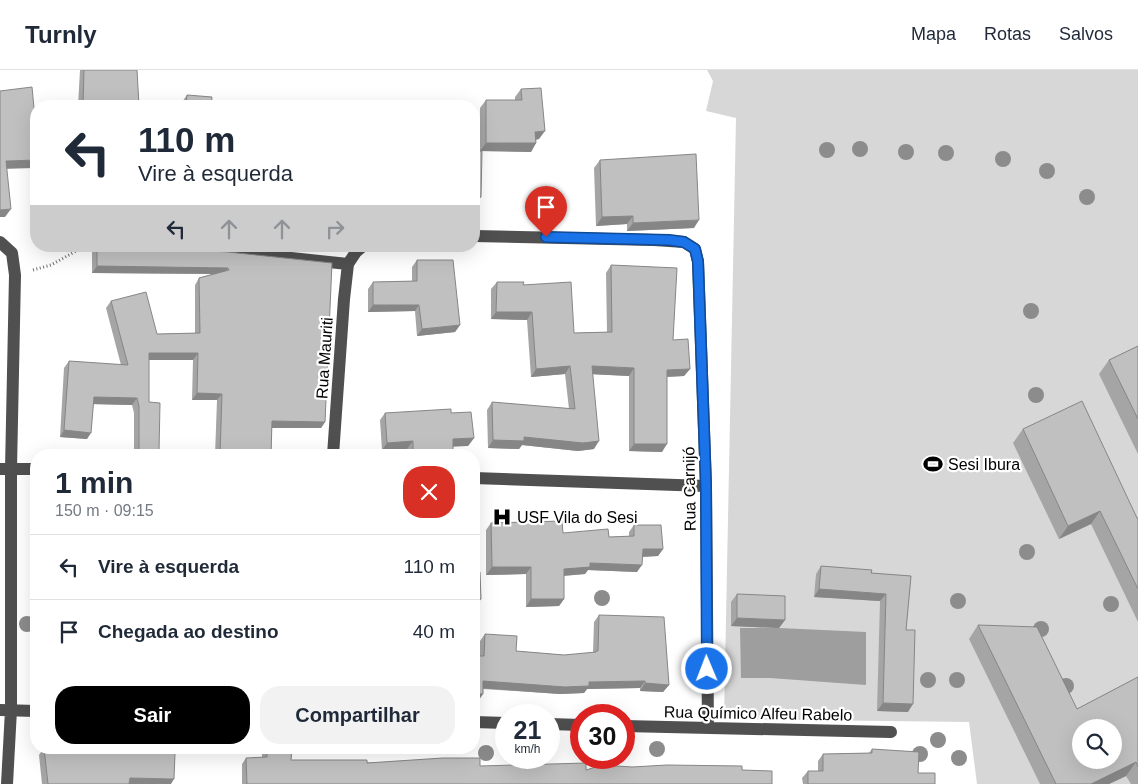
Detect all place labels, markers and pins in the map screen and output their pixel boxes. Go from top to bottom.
pin [525,186,567,237]
sports icon: Sesi Ibura [922,453,944,475]
place label: Sesi Ibura [948,456,1020,473]
hospital icon: USF Vila do Sesi [491,506,513,528]
place label: USF Vila do Sesi [517,509,638,526]

